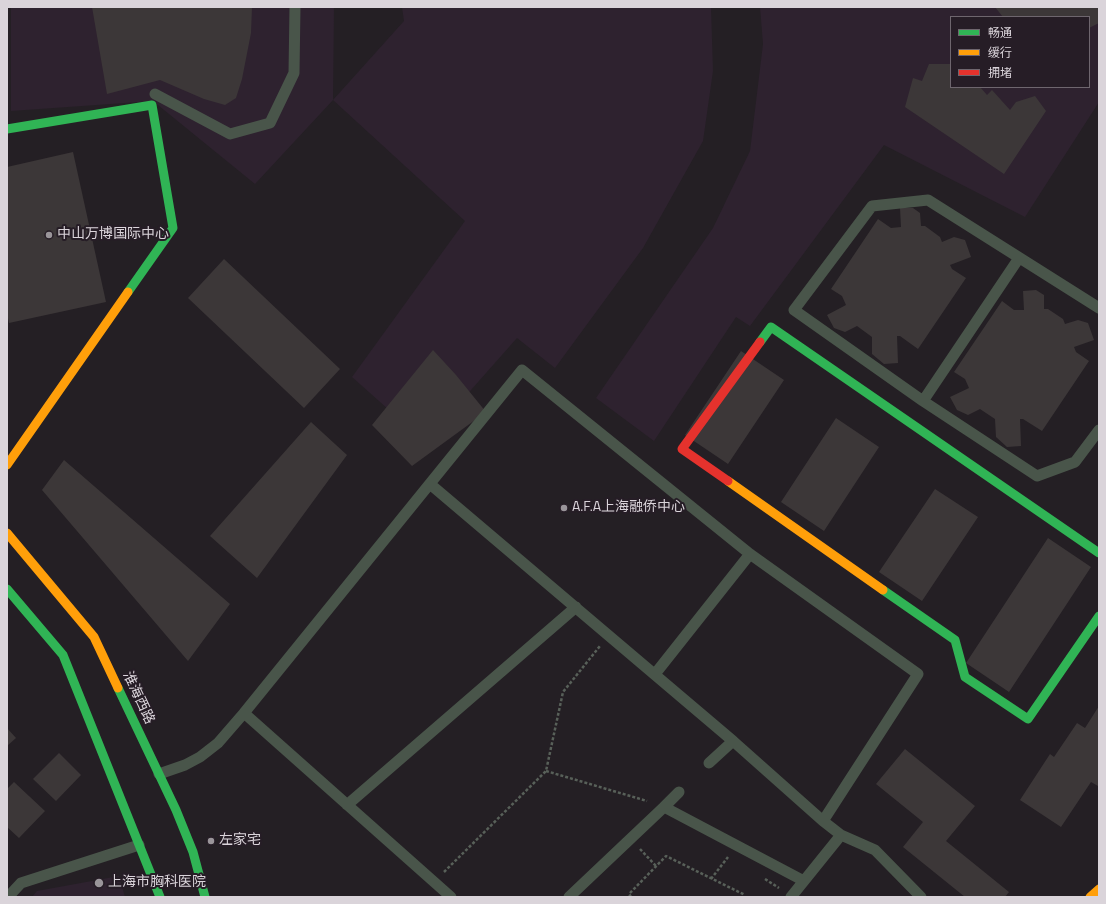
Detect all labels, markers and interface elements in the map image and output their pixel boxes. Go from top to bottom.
legend [950,16,1090,88]
text: 畅通 [988,23,1012,42]
text: 缓行 [988,43,1012,62]
text: 拥堵 [988,63,1012,82]
place label: 中山万博国际中心 [57,227,169,243]
marker: 中山万博国际中心 [44,230,54,240]
place label: A.F.A上海融侨中心 [572,500,685,516]
marker: A.F.A上海融侨中心 [559,503,569,513]
street label: 淮海西路 [119,669,157,727]
place label: 左家宅 [219,833,261,849]
marker: 左家宅 [206,836,216,846]
place label: 上海市胸科医院 [108,875,206,891]
marker: 上海市胸科医院 [93,877,105,889]

